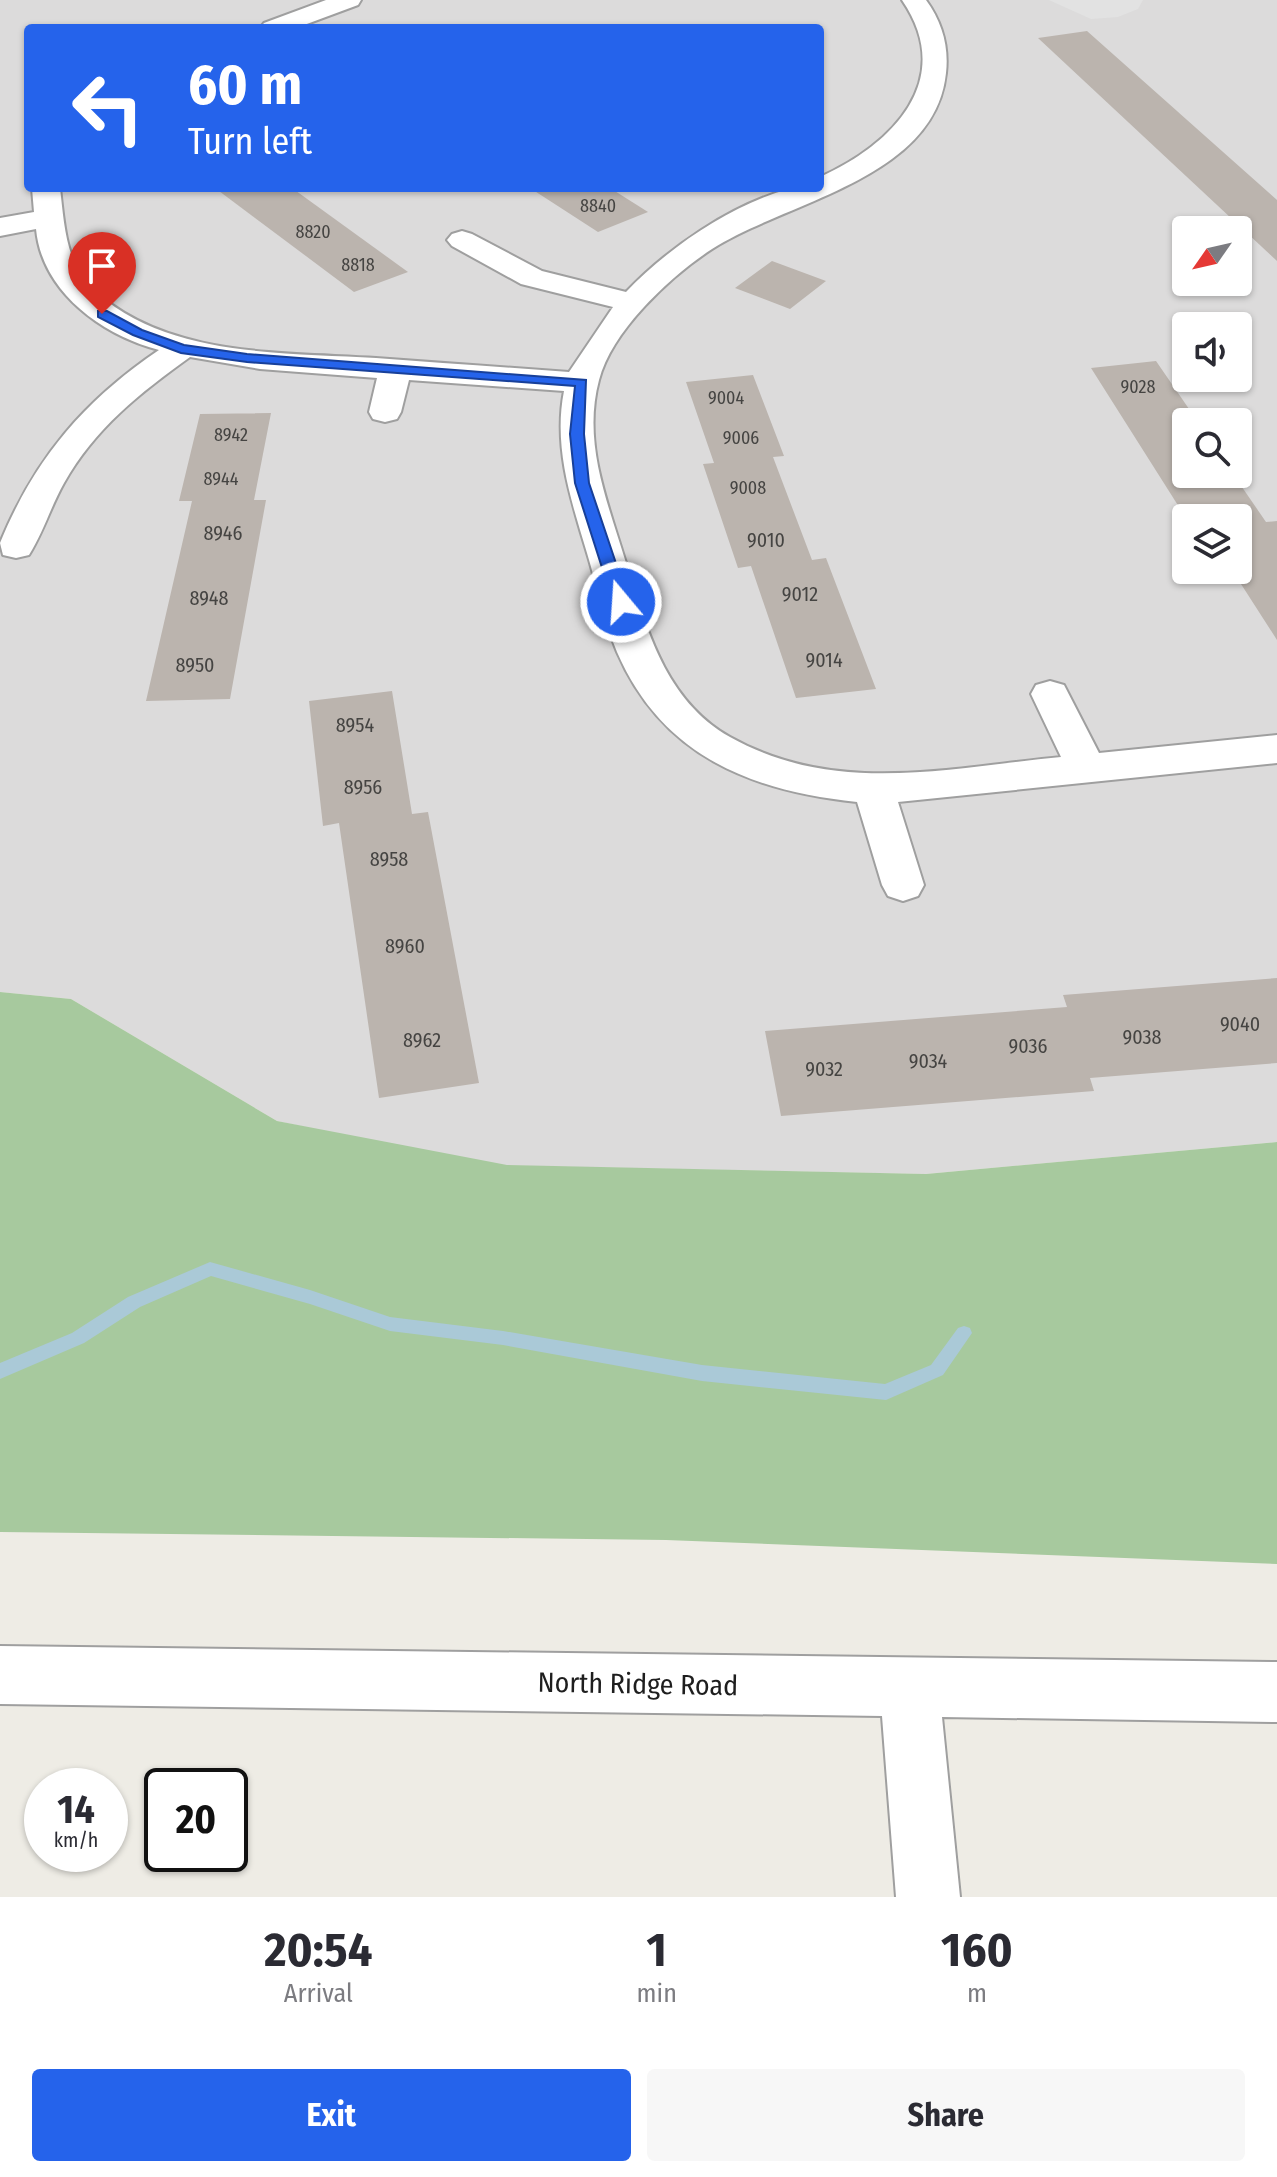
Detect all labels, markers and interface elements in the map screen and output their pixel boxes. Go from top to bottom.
text: 60 m [188,52,302,119]
icon: left [56,56,160,160]
text: Turn left [188,120,312,164]
house number: 8840 [580,195,616,217]
north arrow [1172,216,1252,296]
map controls [1172,216,1252,584]
house number: 8820 [295,221,331,243]
pin [68,232,136,314]
icon: arrive [80,244,124,288]
house number: 8818 [341,254,375,276]
button: sound [1172,312,1252,392]
house number: 9028 [1121,376,1155,398]
house number: 9004 [708,387,744,409]
button: search [1172,408,1252,488]
house number: 8942 [214,424,248,446]
house number: 9006 [723,427,759,449]
house number: 8944 [204,468,239,490]
house number: 9008 [730,477,766,499]
button: layers [1172,504,1252,584]
house number: 8946 [204,521,243,545]
house number: 9010 [747,528,785,552]
position arrow [579,560,663,644]
house number: 9012 [782,582,818,606]
house number: 8948 [190,586,228,610]
house number: 9014 [805,648,843,672]
house number: 8950 [175,653,215,677]
house number: 8954 [336,713,374,737]
house number: 8956 [344,775,382,799]
house number: 8958 [370,847,408,871]
house number: 8960 [385,934,425,958]
house number: 9040 [1220,1012,1260,1036]
house number: 9038 [1123,1025,1161,1049]
house number: 8962 [403,1028,441,1052]
house number: 9036 [1009,1034,1048,1058]
house number: 9034 [909,1049,948,1073]
house number: 9032 [805,1057,843,1081]
street label: North Ridge Road [537,1666,739,1702]
speed limit sign: 20 [144,1768,248,1872]
text: 14 [57,1786,95,1834]
text: km/h [54,1828,98,1852]
text: 20:54 [264,1921,372,1979]
text: 1 [647,1921,667,1979]
text: 160 [941,1921,1013,1979]
text: Arrival [284,1978,353,2009]
text: min [637,1978,677,2009]
text: m [967,1978,987,2009]
button: Exit [32,2069,631,2161]
button: Share [647,2069,1245,2161]

